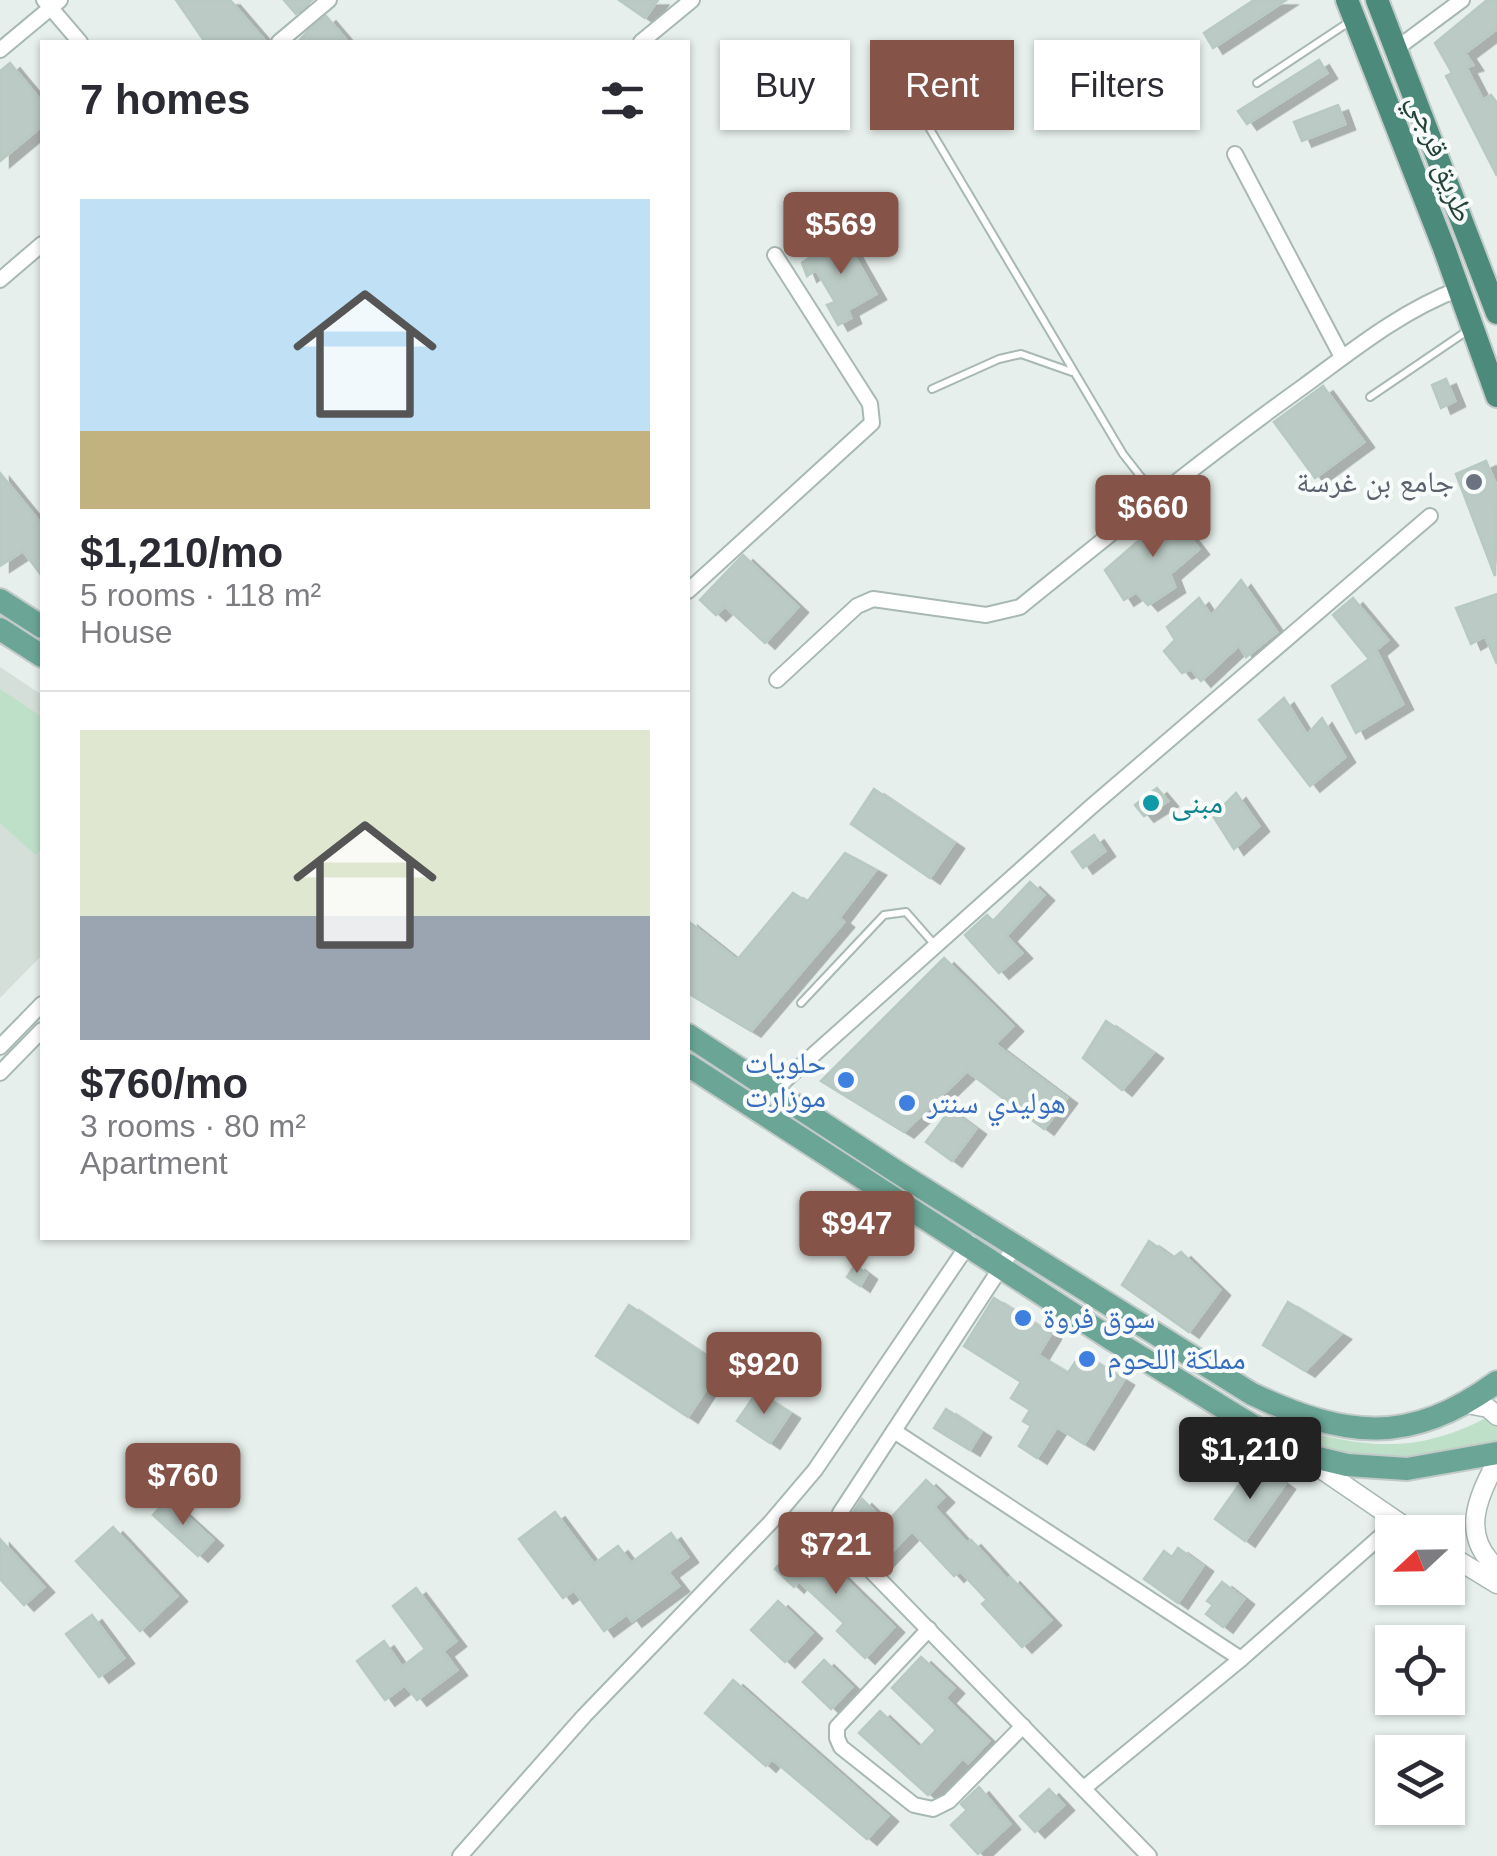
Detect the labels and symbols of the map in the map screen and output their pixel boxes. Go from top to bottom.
street label: طريق قرجي [1395,89,1481,229]
pin: $569 [782,192,900,277]
place label: جامع بن غرسة [1296,465,1454,501]
marker: جامع بن غرسة [1463,471,1485,493]
pin: $660 [1094,475,1212,560]
place label: مبنى [1171,786,1223,821]
marker: مبنى [1140,792,1162,814]
place label: حلويات موزارت [744,1046,826,1113]
marker: حلويات موزارت [835,1069,857,1091]
place label: هوليدي سنتر [926,1086,1066,1127]
marker: هوليدي سنتر [896,1092,918,1114]
pin: $947 [798,1191,916,1276]
place label: سوق فروة [1043,1301,1156,1336]
marker: سوق فروة [1012,1307,1034,1329]
pin: $920 [705,1332,823,1417]
place label: مملكة اللحوم [1107,1342,1246,1378]
marker: مملكة اللحوم [1076,1348,1098,1370]
pin: $1,210 [1169,1417,1331,1502]
pin: $760 [124,1443,242,1528]
pin: $721 [777,1512,895,1597]
north arrow [1375,1515,1465,1605]

